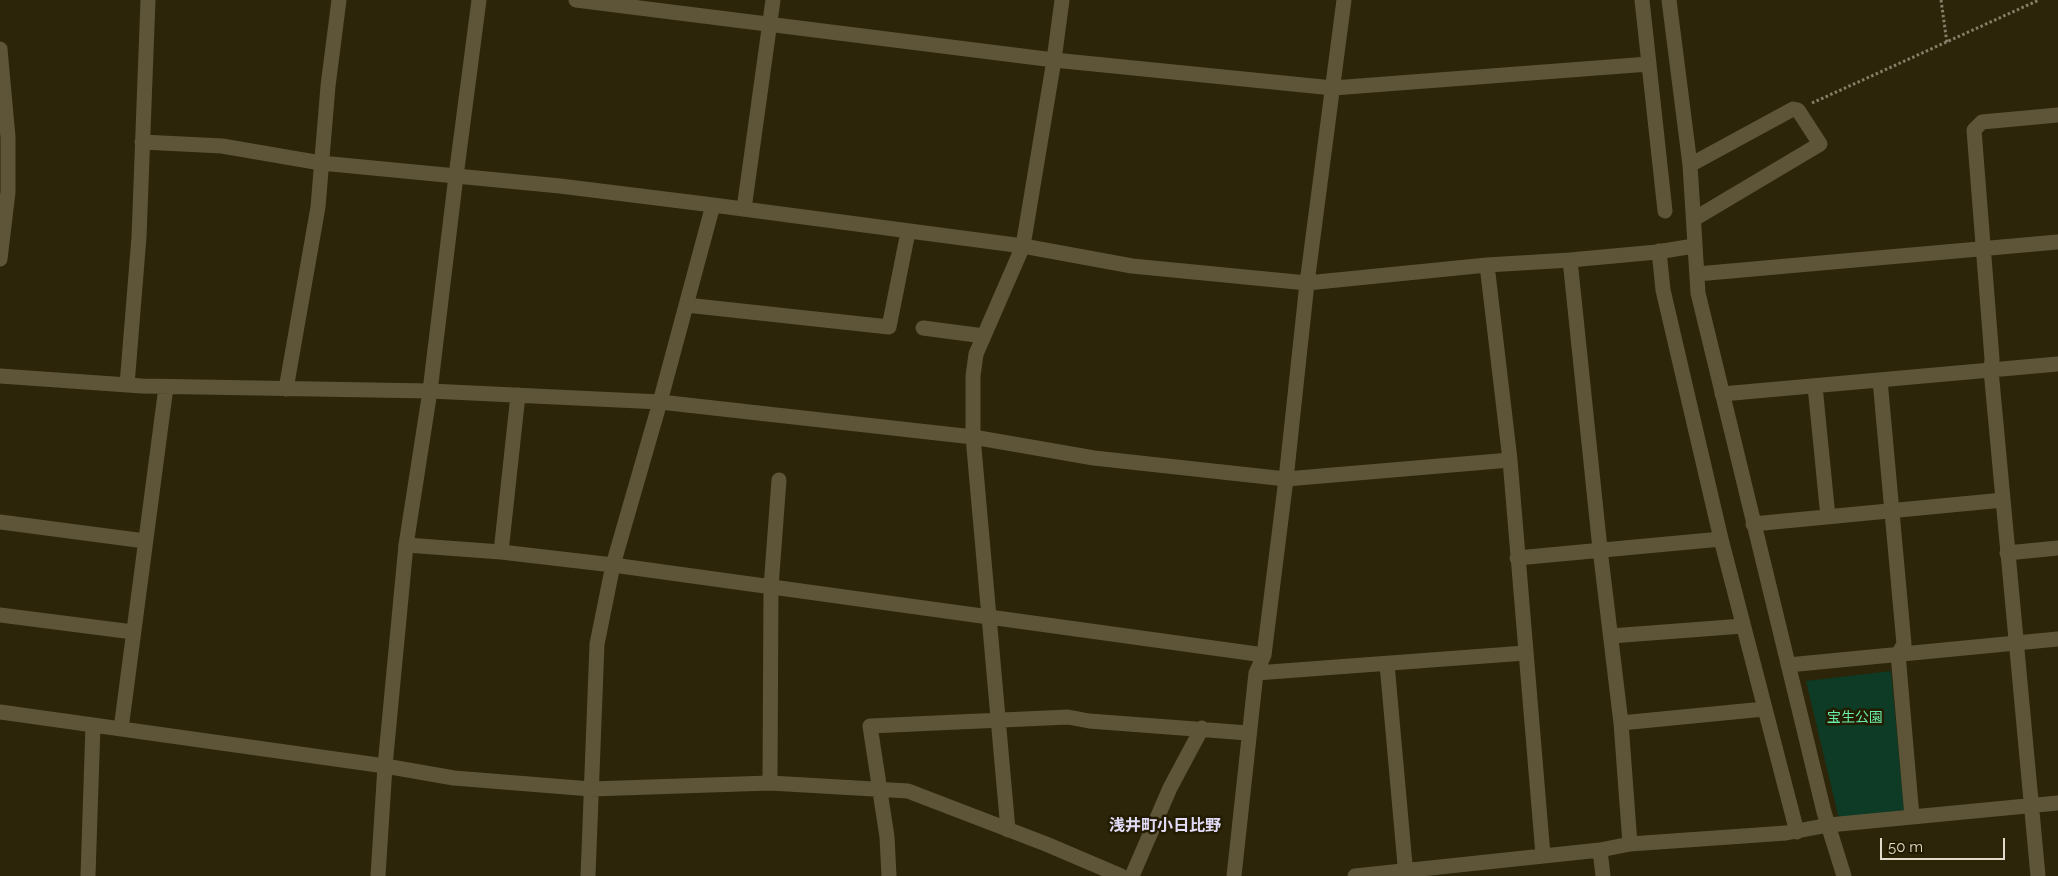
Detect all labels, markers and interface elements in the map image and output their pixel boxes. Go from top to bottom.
park label: 宝生公園 [1827,710,1883,726]
district label: 浅井町小日比野 [1109,816,1221,836]
scale bar [1883,828,2008,860]
text: 50 m [1888,838,1923,856]

